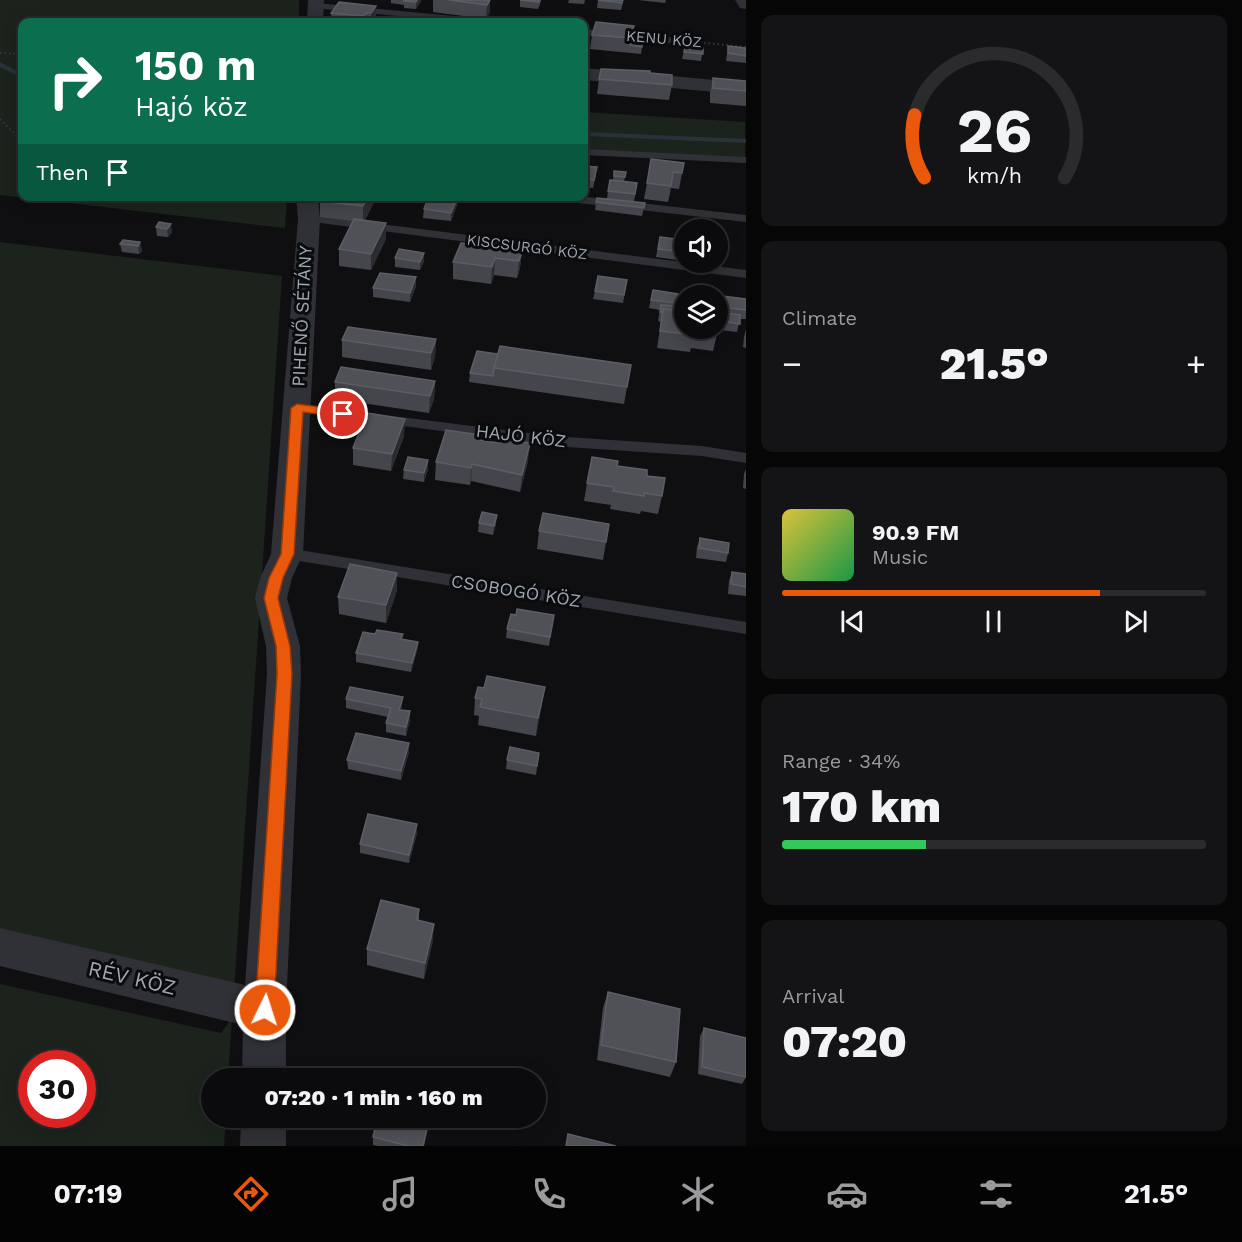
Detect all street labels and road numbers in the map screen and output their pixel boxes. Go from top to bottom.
street label: KENU KÖZ [625,27,703,51]
street label: KISCSURGÓ KÖZ [466,230,588,263]
street label: PIHENŐ SÉTÁNY [287,244,316,387]
street label: HAJÓ KÖZ [475,420,567,451]
street label: CSOBOGÓ KÖZ [450,570,582,611]
street label: RÉV KÖZ [86,955,178,1000]

